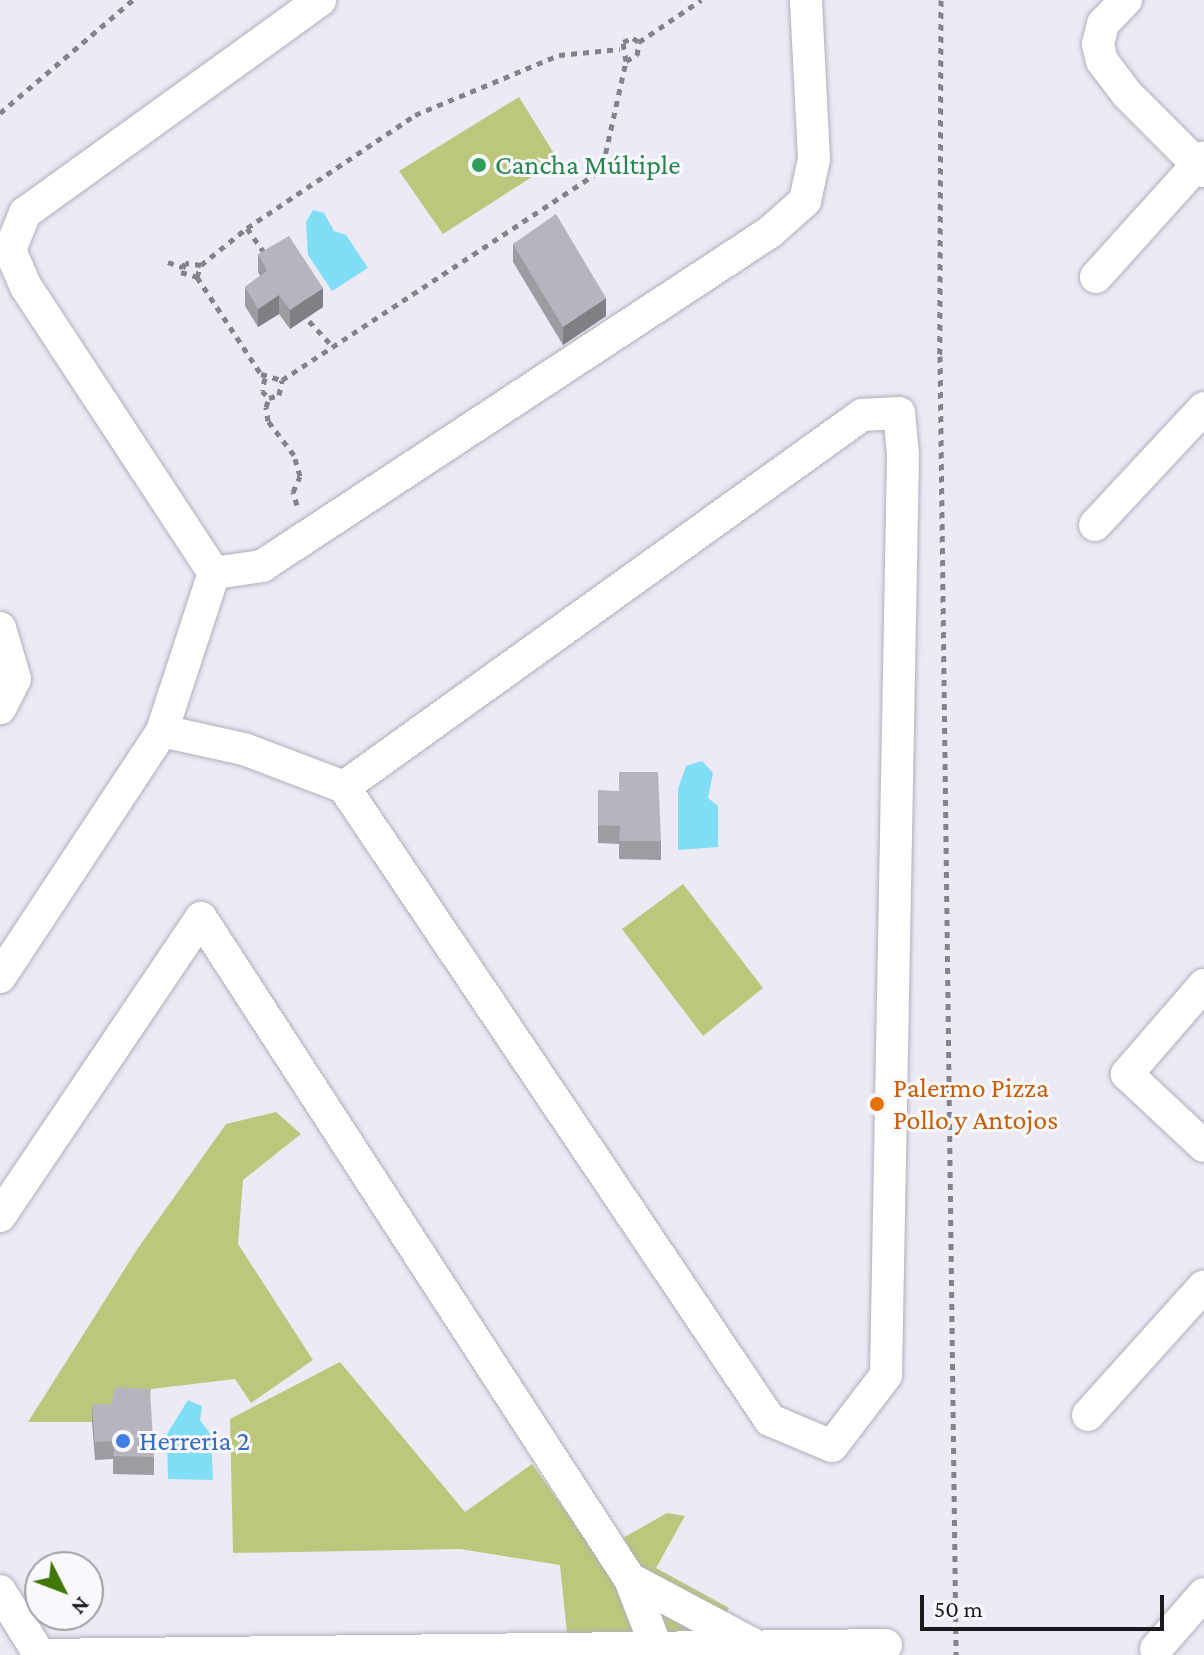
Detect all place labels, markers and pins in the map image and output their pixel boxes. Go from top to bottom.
place label: Cancha Múltiple [495,148,680,182]
marker: Cancha Múltiple [470,156,488,174]
place label: Palermo Pizza Pollo y Antojos [893,1071,1058,1137]
marker: Palermo Pizza Pollo y Antojos [868,1095,886,1113]
place label: Herreria 2 [139,1424,250,1458]
marker: Herreria 2 [114,1432,132,1450]

